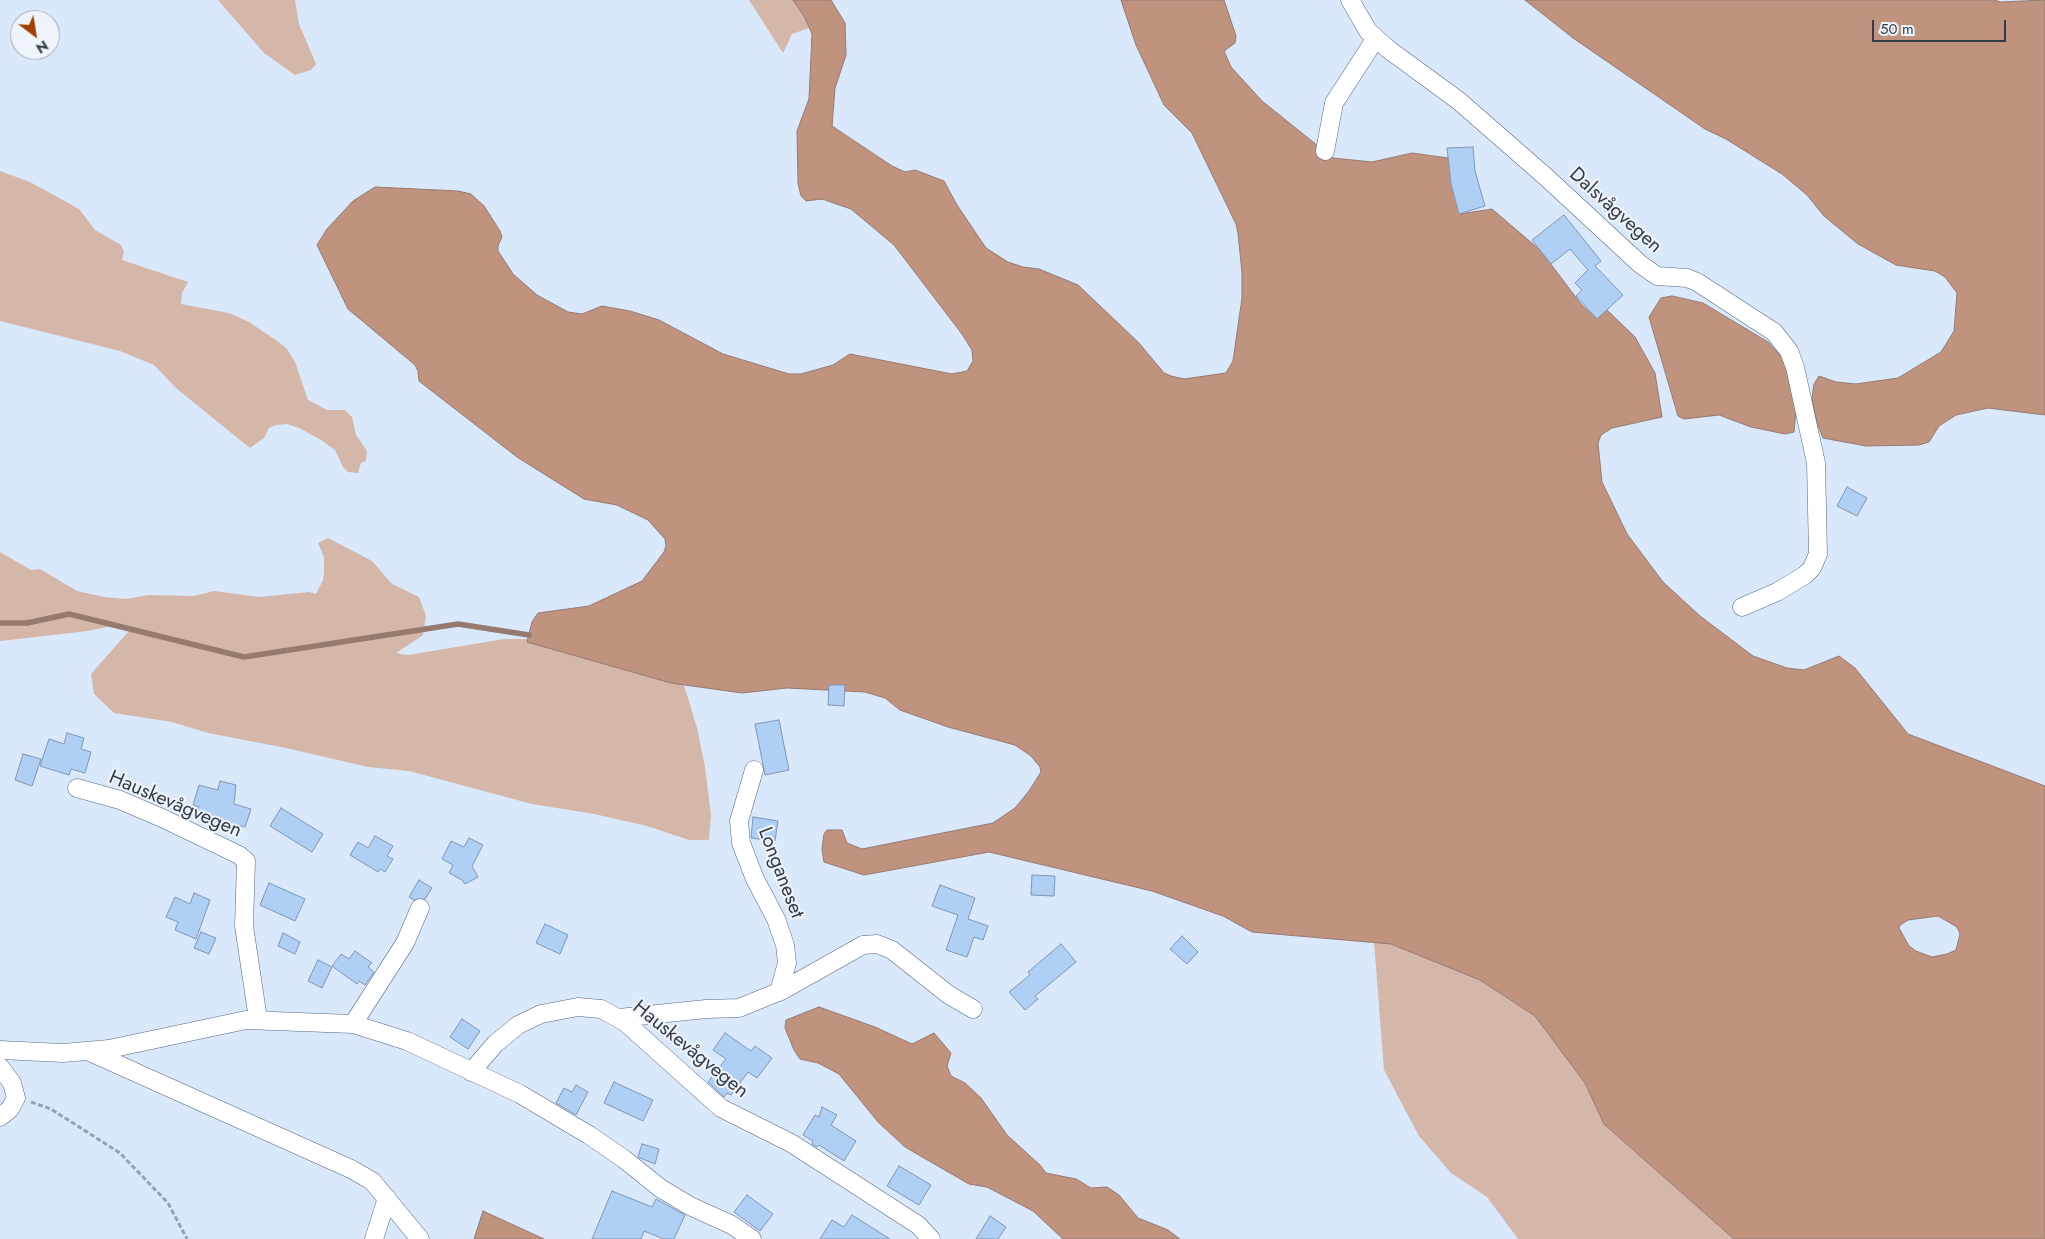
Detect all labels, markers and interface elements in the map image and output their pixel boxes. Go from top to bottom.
north arrow [10,10,60,60]
scale bar [1875,10,2009,42]
text: 50 m [1880,18,1914,40]
text: N [32,36,52,58]
street label: Dalsvågvegen [1564,163,1666,259]
street label: Hauskevågvegen [105,766,245,844]
street label: Longaneset [752,824,808,922]
street label: Hauskevågvegen [627,996,753,1104]

